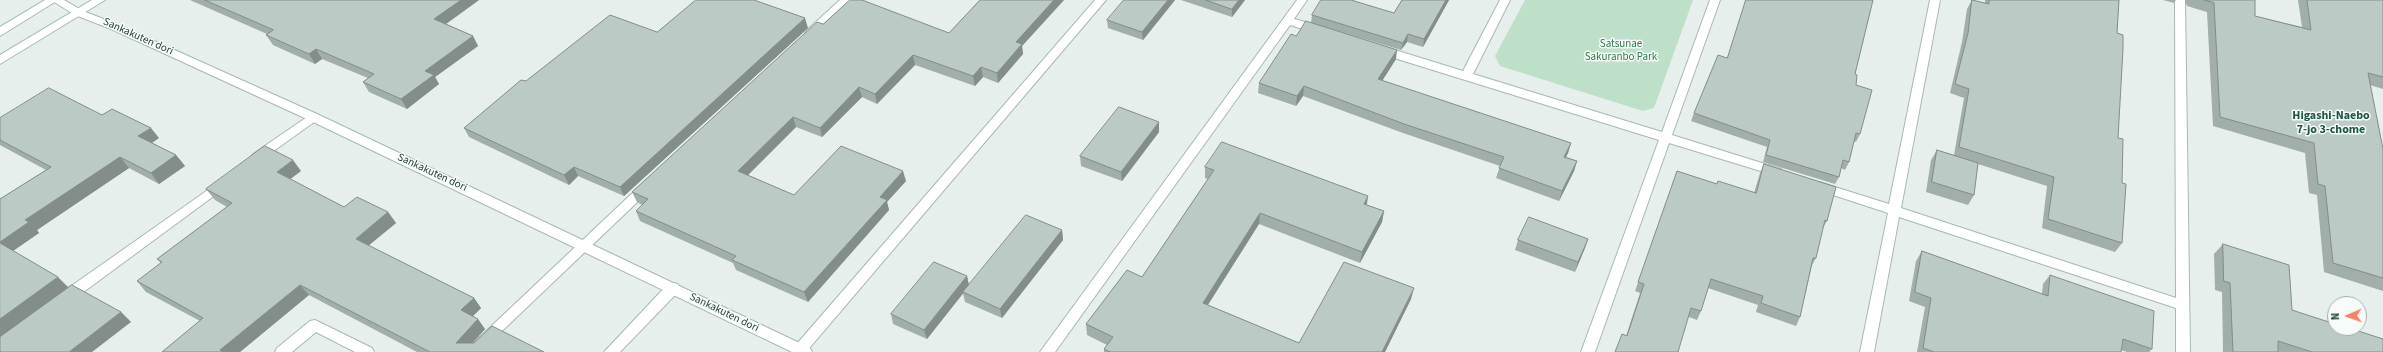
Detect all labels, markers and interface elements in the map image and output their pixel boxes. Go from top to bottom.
street label: Sankakuten dori [101,16,175,58]
park label: Satsunae Sakuranbo Park [1585,38,1657,64]
district label: Higashi-Naebo 7-jo 3-chome [2292,109,2370,137]
street label: Sankakuten dori [395,151,469,195]
street label: Sankakuten dori [687,291,761,335]
north arrow [2327,296,2367,336]
text: N [2328,312,2343,320]

